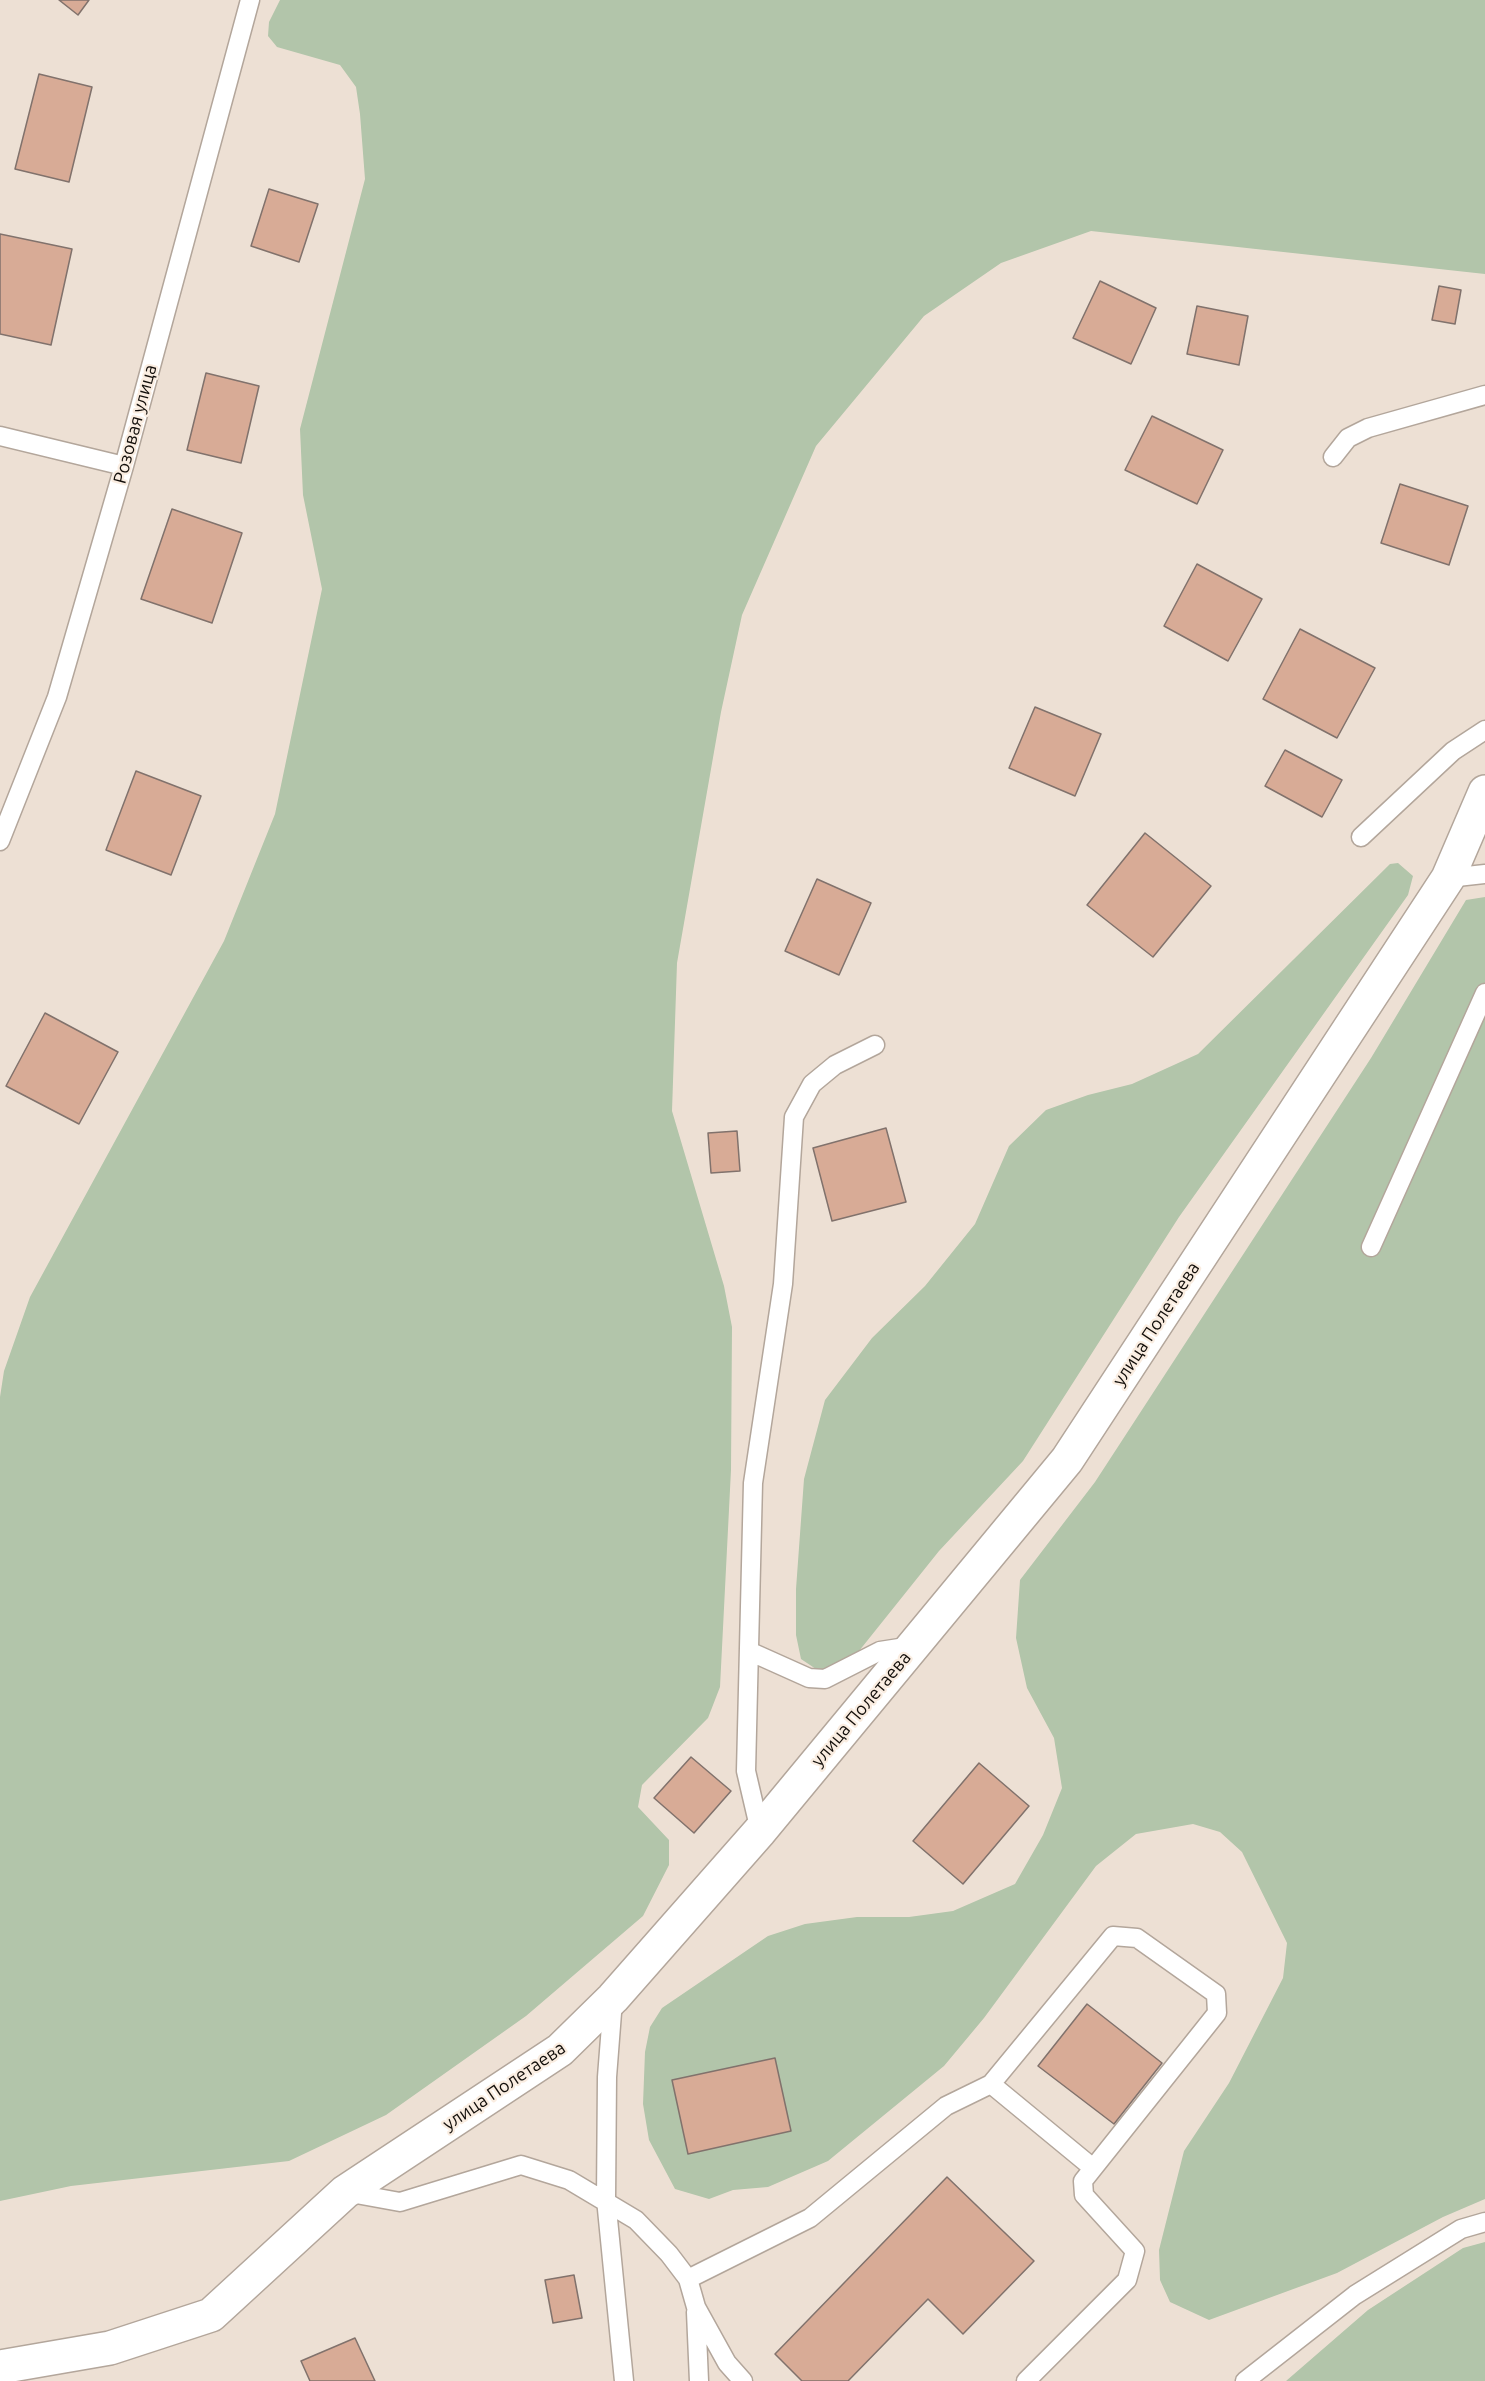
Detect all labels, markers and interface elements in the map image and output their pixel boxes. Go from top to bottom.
street label: Розовая улица [109,362,161,486]
street label: улица Полетаева [1108,1258,1204,1390]
street label: улица Полетаева [807,1647,915,1771]
street label: улица Полетаева [439,2037,569,2135]

